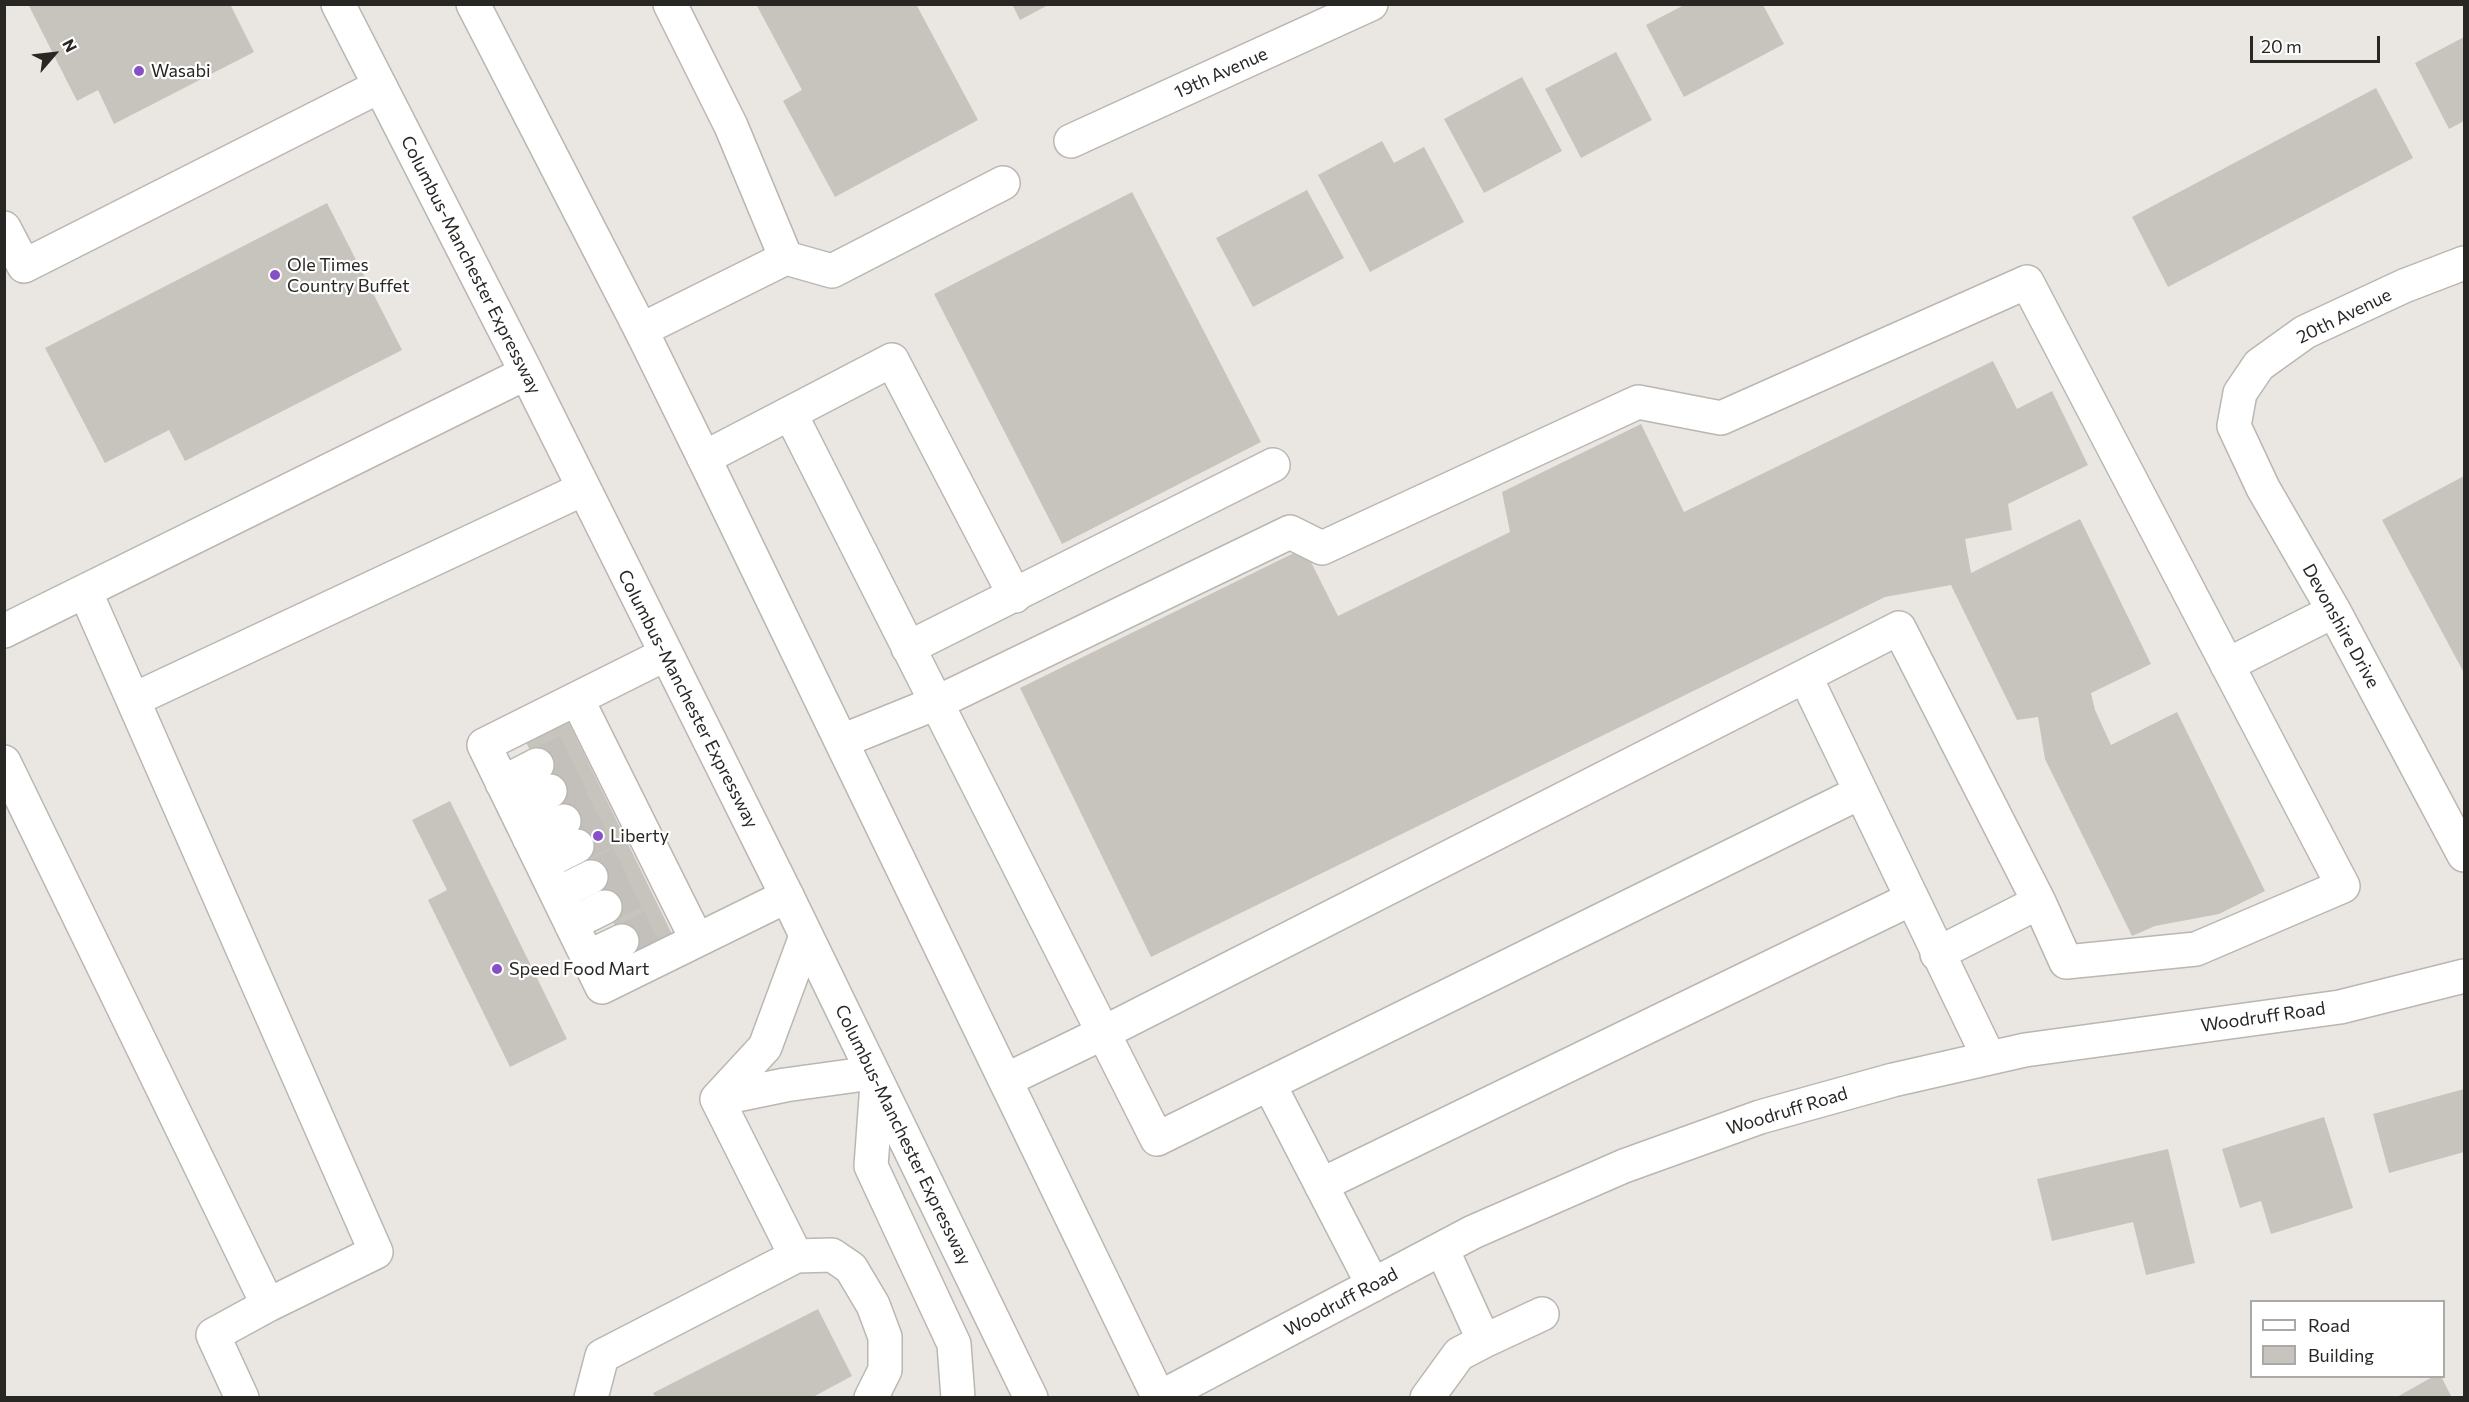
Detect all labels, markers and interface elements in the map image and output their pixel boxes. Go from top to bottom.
north arrow [24,24,84,84]
scale bar [2253,24,2384,62]
text: 20 m [2261,35,2302,57]
text: N [59,36,82,55]
street label: 19th Avenue [1171,43,1271,103]
place label: Wasabi [151,60,211,82]
marker: Wasabi [132,64,146,78]
street label: Columbus-Manchester Expressway [396,132,546,398]
place label: Ole Times Country Buffet [287,254,410,296]
marker: Ole Times Country Buffet [268,268,282,282]
street label: 20th Avenue [2293,284,2395,348]
street label: Devonshire Drive [2298,560,2384,692]
street label: Columbus-Manchester Expressway [613,566,763,832]
place label: Liberty [610,825,669,847]
marker: Liberty [591,829,605,843]
place label: Speed Food Mart [509,958,649,980]
marker: Speed Food Mart [490,962,504,976]
street label: Woodruff Road [2199,998,2327,1036]
street label: Columbus-Manchester Expressway [830,1001,976,1269]
street label: Woodruff Road [1724,1082,1850,1140]
street label: Woodruff Road [1281,1263,1401,1341]
legend [2250,1300,2445,1378]
text: Road [2308,1314,2350,1336]
text: Building [2308,1344,2374,1366]

